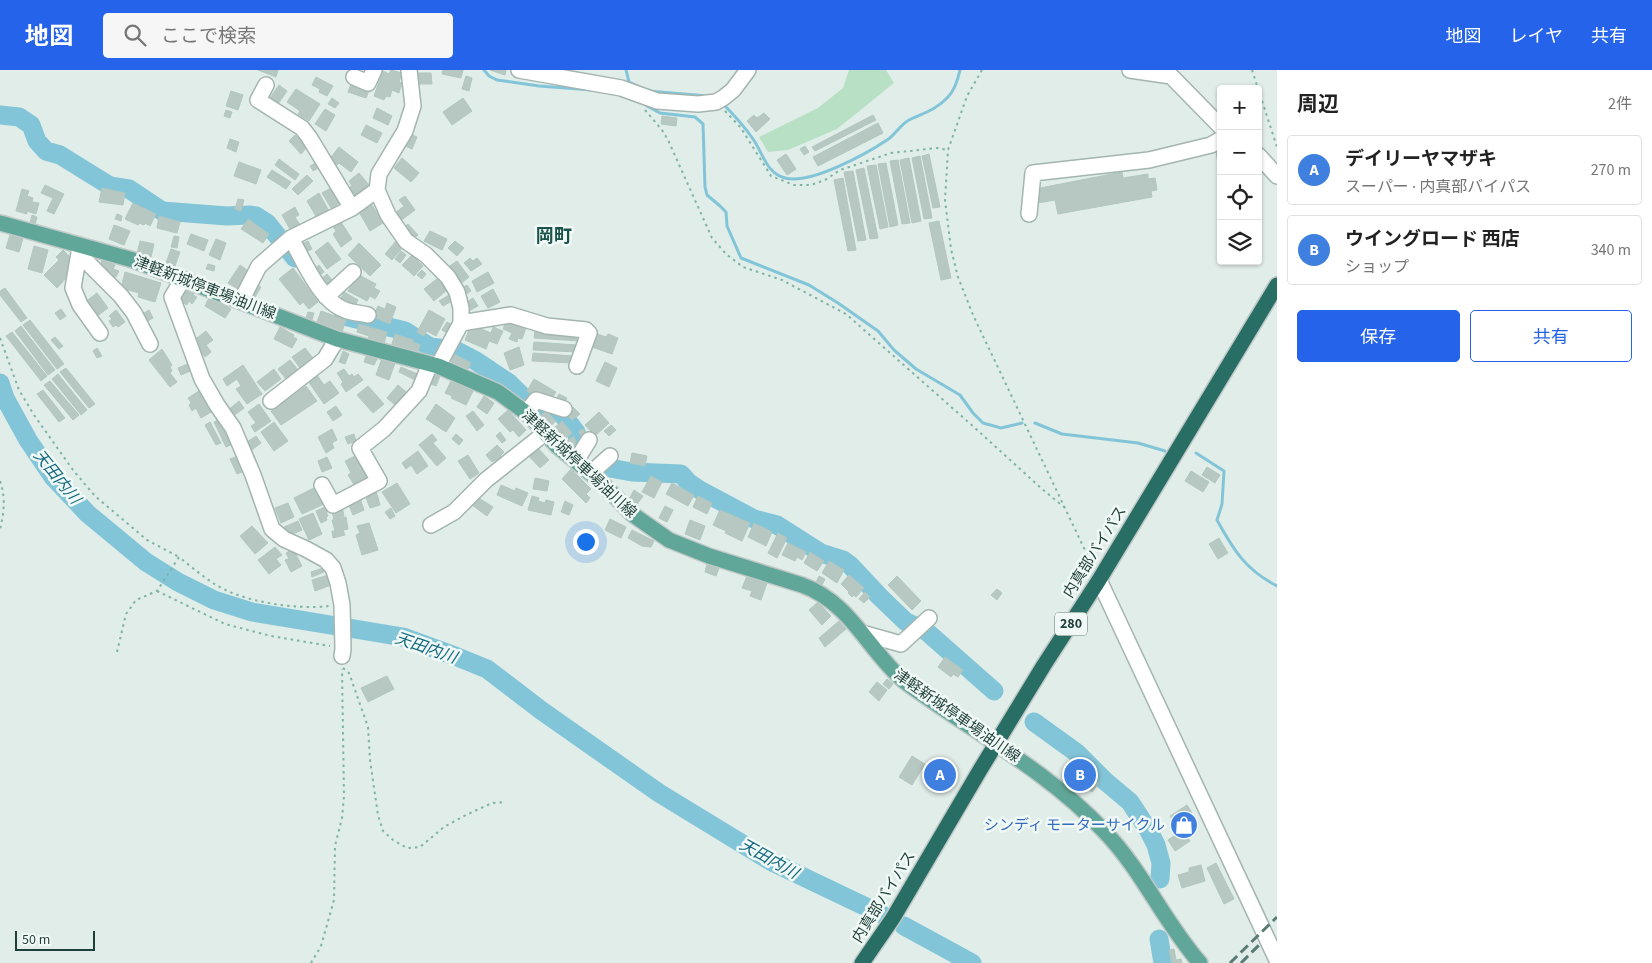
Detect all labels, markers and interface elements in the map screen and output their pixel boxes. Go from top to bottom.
search box [103,13,453,58]
text: 地図 [25,19,73,54]
icon: search [121,21,149,49]
text: ここで検索 [161,23,256,50]
text: 地図 [1446,24,1482,49]
text: レイヤ [1510,24,1563,49]
text: 共有 [1591,24,1627,49]
map controls [1217,85,1262,265]
button: + [1217,85,1262,130]
text: 周辺 [1297,89,1339,119]
text: 2件 [1608,93,1632,115]
button: − [1217,130,1262,175]
text: デイリーヤマザキ [1345,146,1497,173]
text: A [1309,159,1319,181]
text: 270 m [1591,159,1631,181]
button: locate [1217,175,1262,220]
text: スーパー · 内真部バイパス [1345,176,1531,198]
button: layers [1217,220,1262,265]
district label: 岡町 [536,224,572,249]
text: ウイングロード 西店 [1345,226,1520,253]
text: B [1309,239,1319,261]
text: 340 m [1591,239,1631,261]
street label: 津軽新城停車場油川線 [131,251,279,325]
text: ショップ [1345,256,1409,278]
button: 保存 [1297,310,1460,362]
button: 共有 [1470,310,1632,362]
street label: 津軽新城停車場油川線 [517,405,641,523]
water label: 天田内川 [28,445,87,510]
street label: 内真部バイパス [1058,502,1132,602]
your location [573,529,599,555]
road number: 280 [1055,612,1087,636]
water label: 天田内川 [392,627,462,669]
street label: 津軽新城停車場油川線 [890,664,1024,768]
pin: A [924,756,956,794]
pin: B [1064,756,1096,794]
shop icon: シンディ モーターサイクル [1169,810,1199,840]
place label: シンディ モーターサイクル [984,815,1165,836]
water label: 天田内川 [736,834,804,885]
street label: 内真部バイパス [847,847,921,947]
scale bar [15,928,95,951]
text: 50 m [22,930,50,950]

